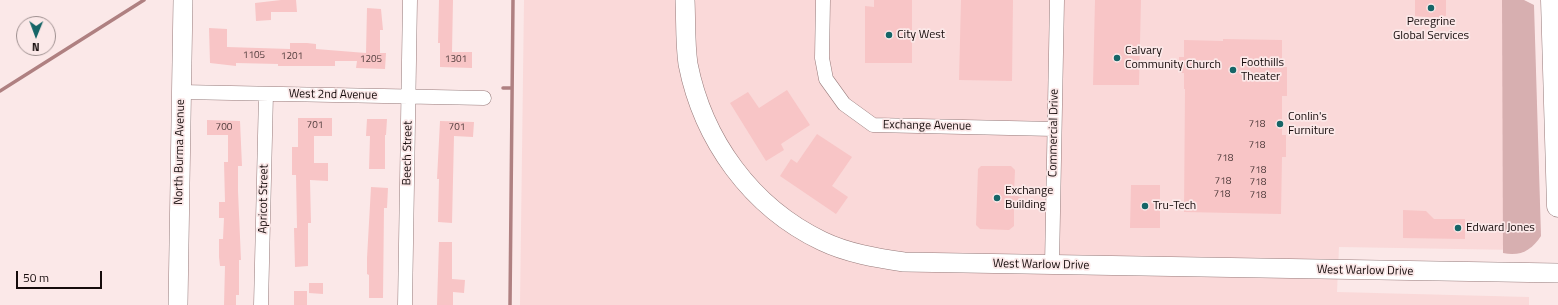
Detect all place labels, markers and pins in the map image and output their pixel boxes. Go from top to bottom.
marker: Peregrine Global Services [1426,3,1436,13]
place label: Peregrine Global Services [1393,15,1469,43]
place label: City West [897,28,945,42]
marker: City West [884,30,894,40]
place label: Calvary Community Church [1125,44,1221,72]
marker: Calvary Community Church [1112,53,1122,63]
place label: Foothills Theater [1241,56,1284,84]
marker: Foothills Theater [1228,65,1238,75]
place label: Conlin's Furniture [1288,110,1334,138]
marker: Conlin's Furniture [1275,119,1285,129]
place label: Exchange Building [1005,184,1053,212]
marker: Exchange Building [992,193,1002,203]
place label: Tru-Tech [1153,199,1196,213]
marker: Tru-Tech [1140,201,1150,211]
place label: Edward Jones [1466,221,1535,235]
marker: Edward Jones [1453,223,1463,233]

